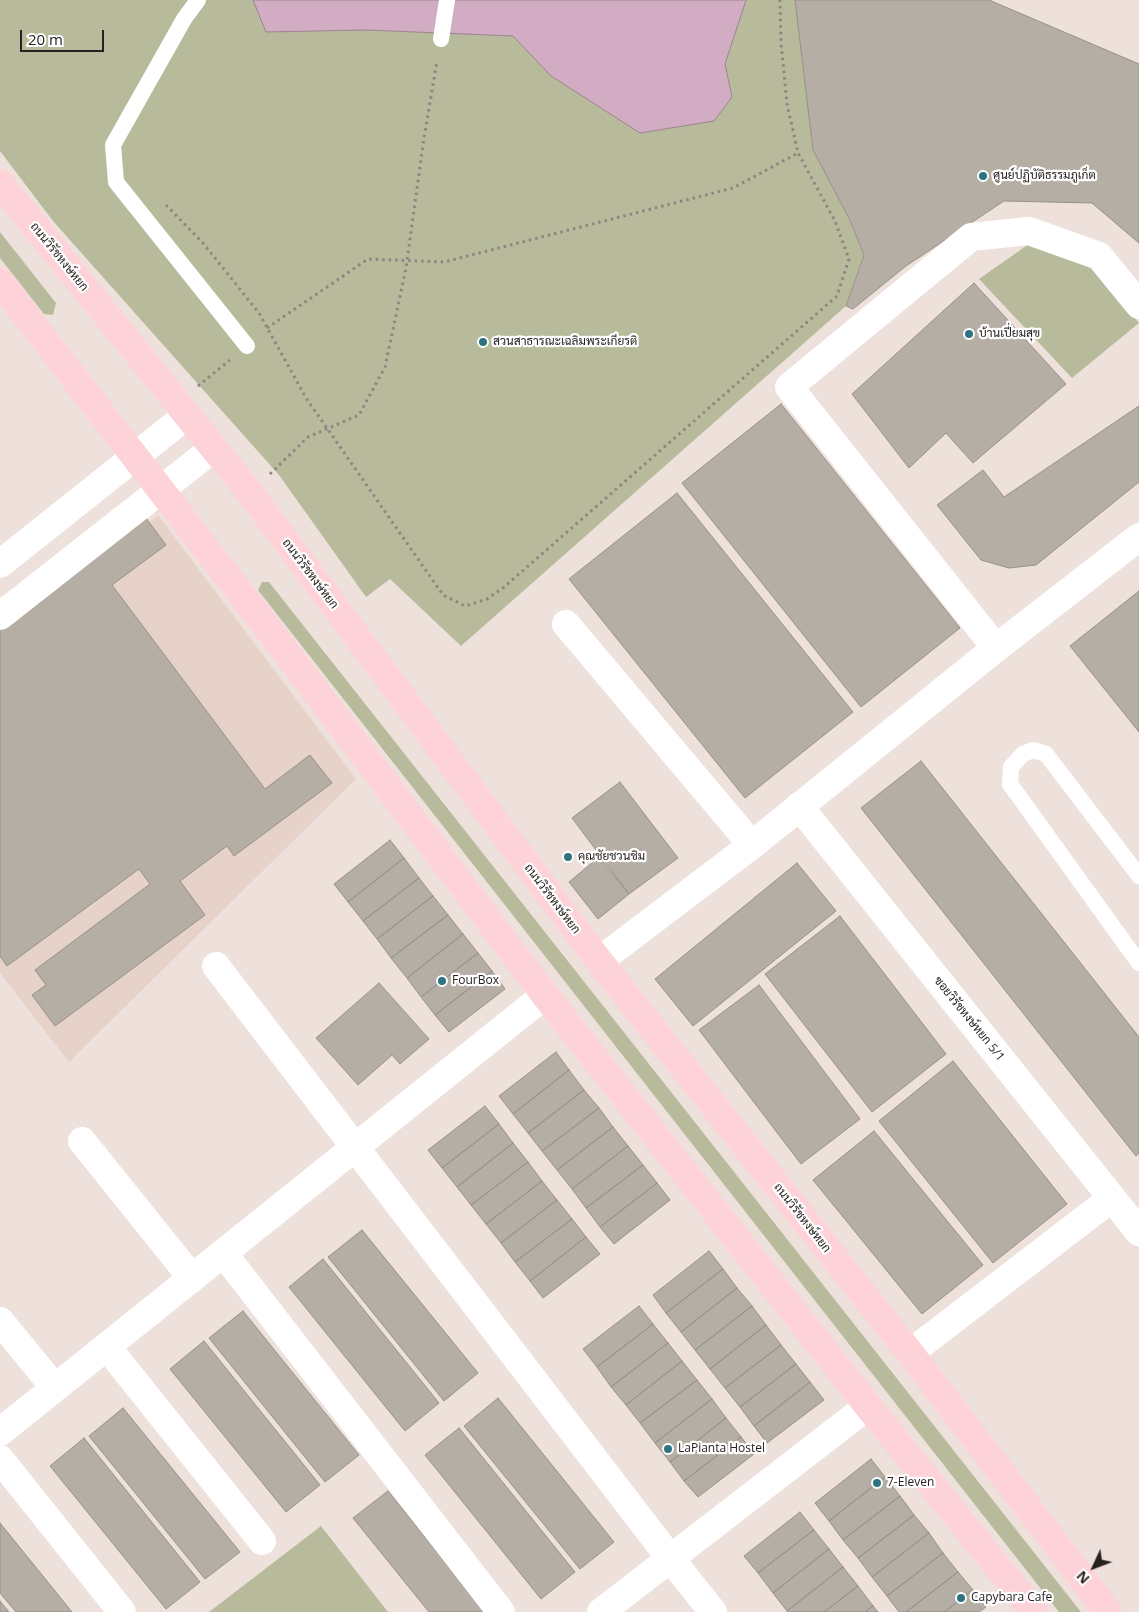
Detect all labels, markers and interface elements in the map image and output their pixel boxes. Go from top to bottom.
scale bar [22,20,106,52]
text: 20 m [28,29,63,49]
place label: ศูนย์ปฏิบัติธรรมภูเก็ต [993,169,1096,183]
marker: ศูนย์ปฏิบัติธรรมภูเก็ต [977,170,989,182]
street label: ถนนวิรัชหงษ์หยก [27,220,91,294]
place label: บ้านเปี่ยมสุข [979,327,1040,341]
marker: บ้านเปี่ยมสุข [963,328,975,340]
place label: สวนสาธารณะเฉลิมพระเกียรติ [493,335,637,349]
marker: สวนสาธารณะเฉลิมพระเกียรติ [477,336,489,348]
street label: ถนนวิรัชหงษ์หยก [279,536,341,612]
place label: คุณชัยชวนชิม [578,850,645,864]
marker: คุณชัยชวนชิม [562,851,574,863]
street label: ถนนวิรัชหงษ์หยก [521,861,583,937]
place label: FourBox [452,974,499,988]
street label: ซอยวิรัชหงษ์หยก 5/1 [931,974,1007,1064]
marker: FourBox [436,975,448,987]
street label: ถนนวิรัชหงษ์หยก [770,1180,834,1256]
place label: LaPianta Hostel [678,1442,765,1456]
marker: LaPianta Hostel [662,1443,674,1455]
place label: 7-Eleven [887,1476,934,1490]
marker: 7-Eleven [871,1477,883,1489]
north arrow [1069,1542,1119,1592]
text: N [1072,1567,1094,1588]
place label: Capybara Cafe [971,1591,1052,1605]
marker: Capybara Cafe [955,1592,967,1604]

